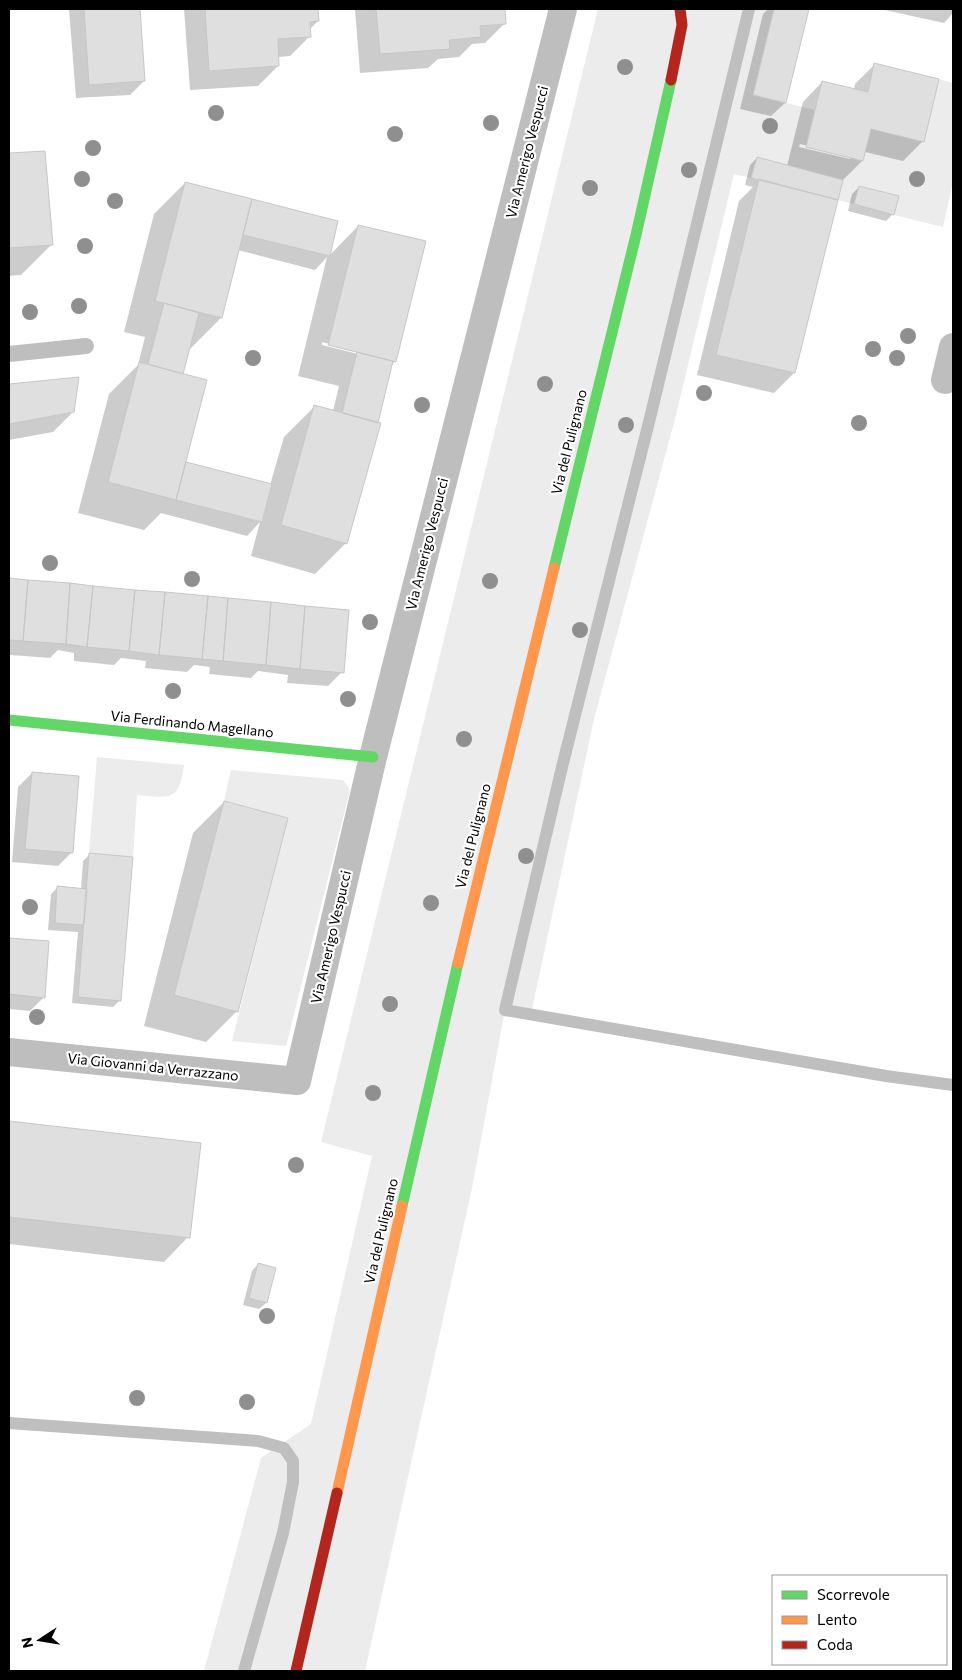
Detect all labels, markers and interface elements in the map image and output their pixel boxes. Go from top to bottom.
street label: Via Amerigo Vespucci [502,84,551,220]
street label: Via del Pulignano [547,387,590,496]
street label: Via Amerigo Vespucci [402,476,451,612]
street label: Via Ferdinando Magellano [110,706,275,741]
street label: Via del Pulignano [451,781,494,890]
street label: Via Amerigo Vespucci [307,869,354,1005]
street label: Via Giovanni da Verrazzano [67,1049,239,1084]
street label: Via del Pulignano [360,1176,401,1285]
legend [772,1575,947,1665]
text: Scorrevole [817,1585,890,1603]
text: Lento [817,1610,857,1628]
north arrow [15,1615,65,1665]
text: Coda [817,1635,853,1653]
text: N [17,1636,36,1650]

